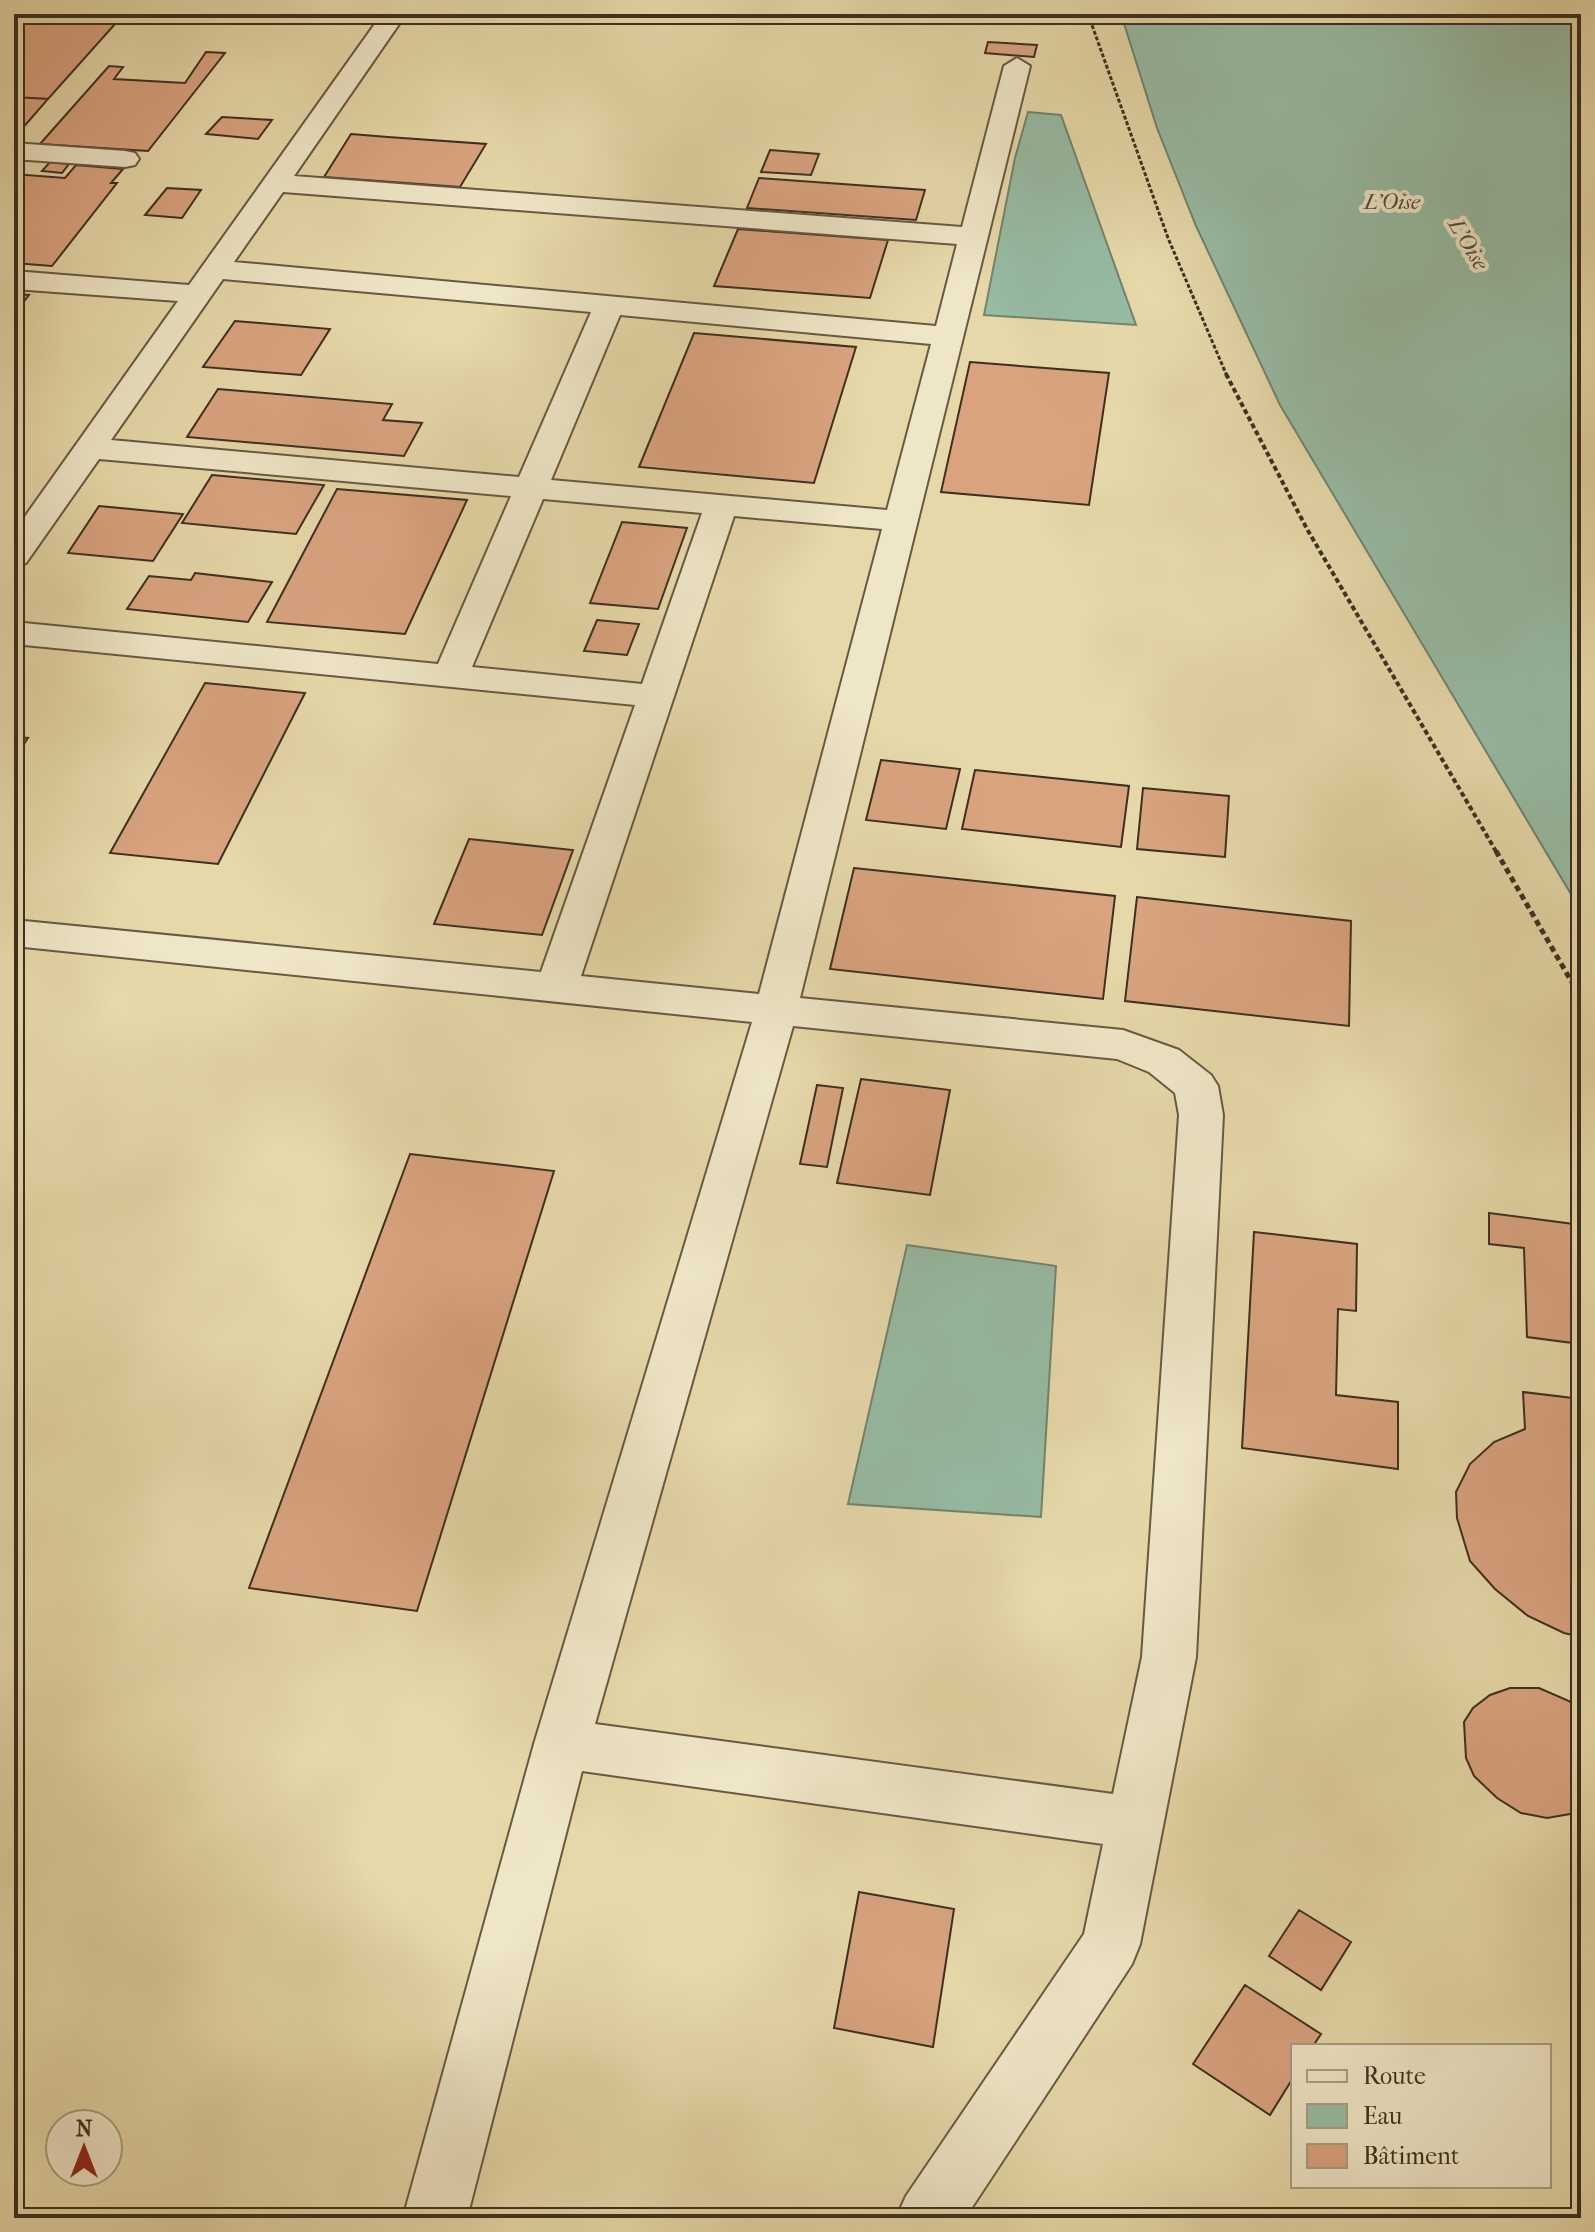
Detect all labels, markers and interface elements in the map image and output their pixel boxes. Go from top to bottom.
water label: L’Oise [1362,189,1421,215]
water label: L'Oise [1441,212,1494,276]
legend [1291,2044,1551,2188]
text: Route [1363,2062,1426,2090]
text: Eau [1363,2102,1403,2130]
north arrow [44,2108,124,2188]
text: N [76,2116,93,2142]
text: Bâtiment [1363,2142,1460,2170]

